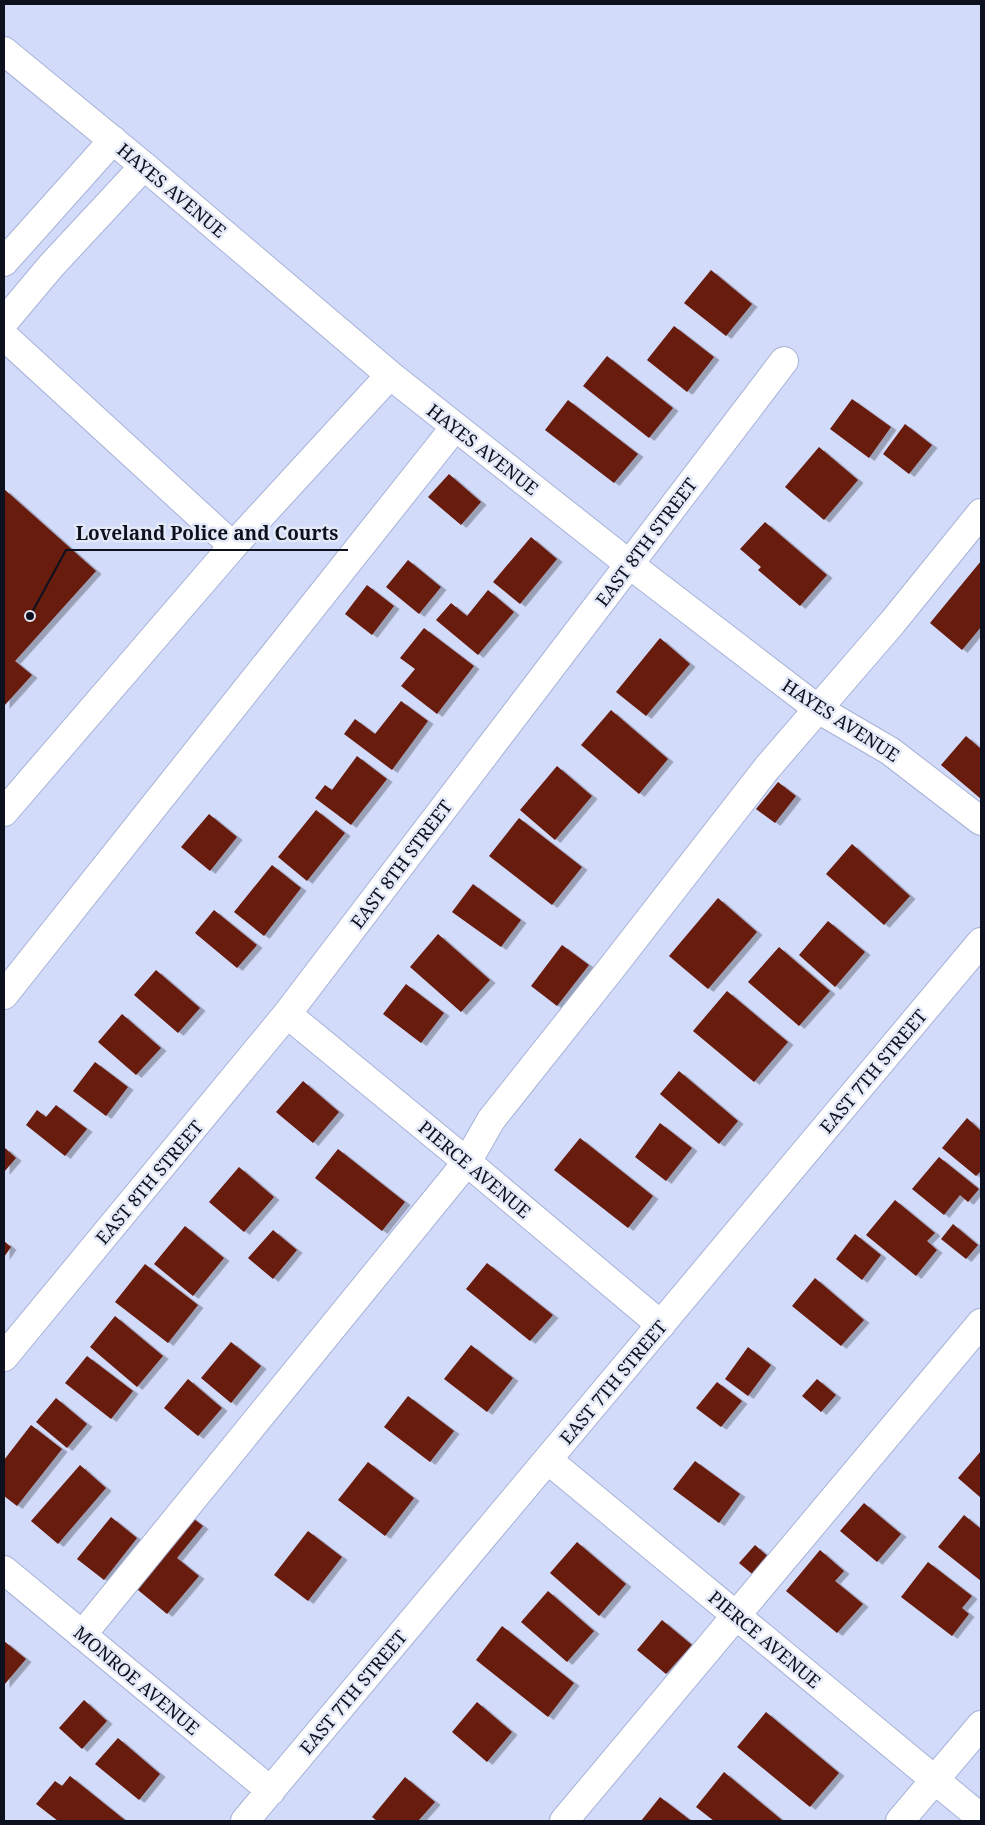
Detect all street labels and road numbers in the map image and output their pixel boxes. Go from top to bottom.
street label: HAYES AVENUE [113,137,231,243]
street label: HAYES AVENUE [422,398,544,500]
street label: EAST 8TH STREET [590,473,702,611]
street label: HAYES AVENUE [778,673,904,767]
street label: EAST 8TH STREET [345,795,457,933]
street label: EAST 7TH STREET [814,1004,932,1138]
street label: EAST 8TH STREET [90,1115,208,1249]
street label: PIERCE AVENUE [414,1115,536,1223]
street label: EAST 7TH STREET [554,1315,672,1449]
street label: PIERCE AVENUE [704,1585,826,1693]
street label: MONROE AVENUE [69,1620,205,1740]
street label: EAST 7TH STREET [294,1625,412,1759]

